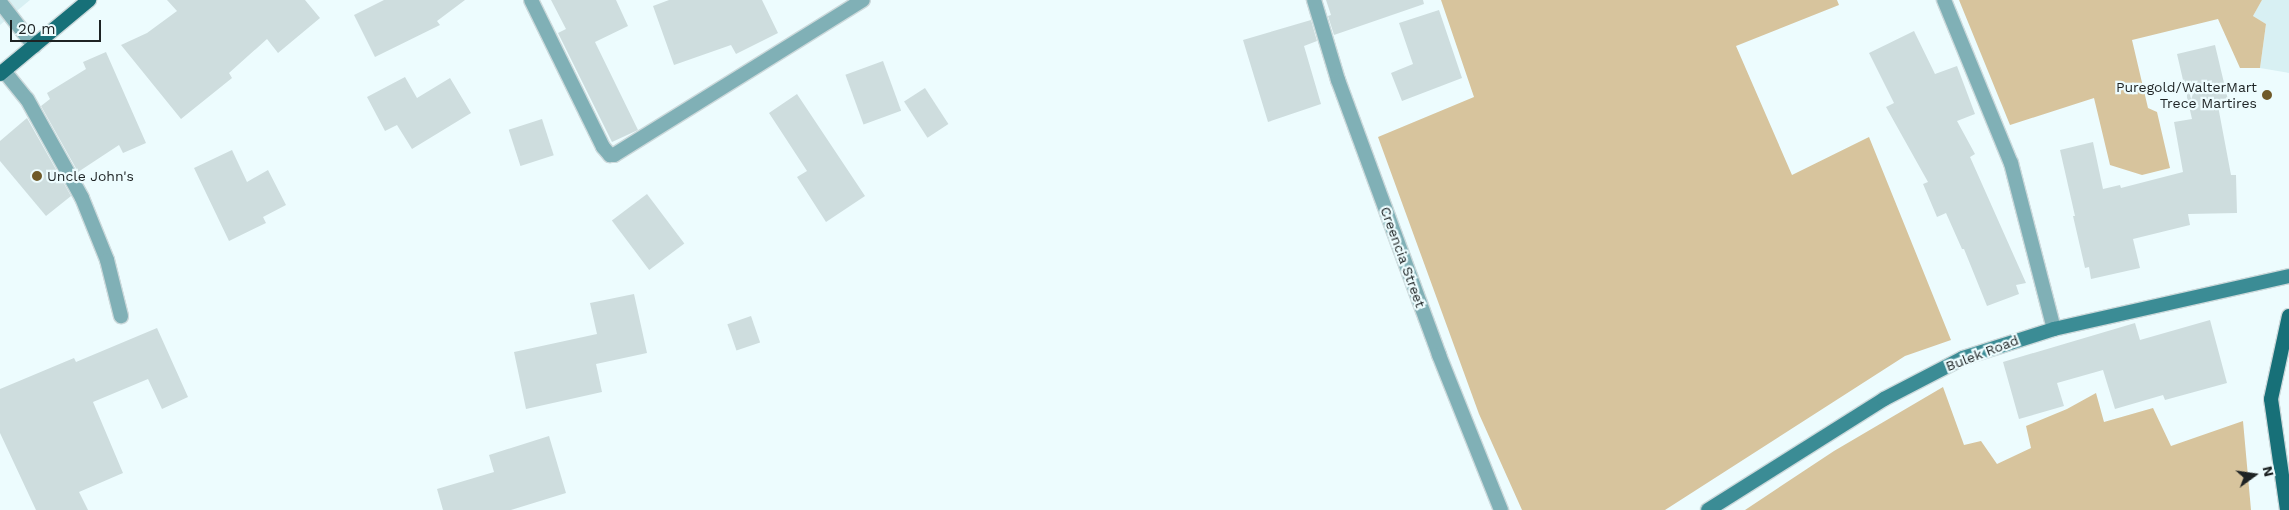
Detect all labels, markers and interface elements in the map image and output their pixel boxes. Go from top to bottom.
scale bar [12,10,104,42]
text: 20 m [18,20,56,38]
place label: Puregold/WalterMart Trece Martires [2116,79,2257,111]
marker: Puregold/WalterMart Trece Martires [2261,89,2273,101]
place label: Uncle John's [47,168,134,184]
marker: Uncle John's [31,170,43,182]
street label: Creencia Street [1377,204,1429,310]
street label: Bulek Road [1943,331,2021,375]
north arrow [2229,450,2279,500]
text: N [2260,464,2278,478]

